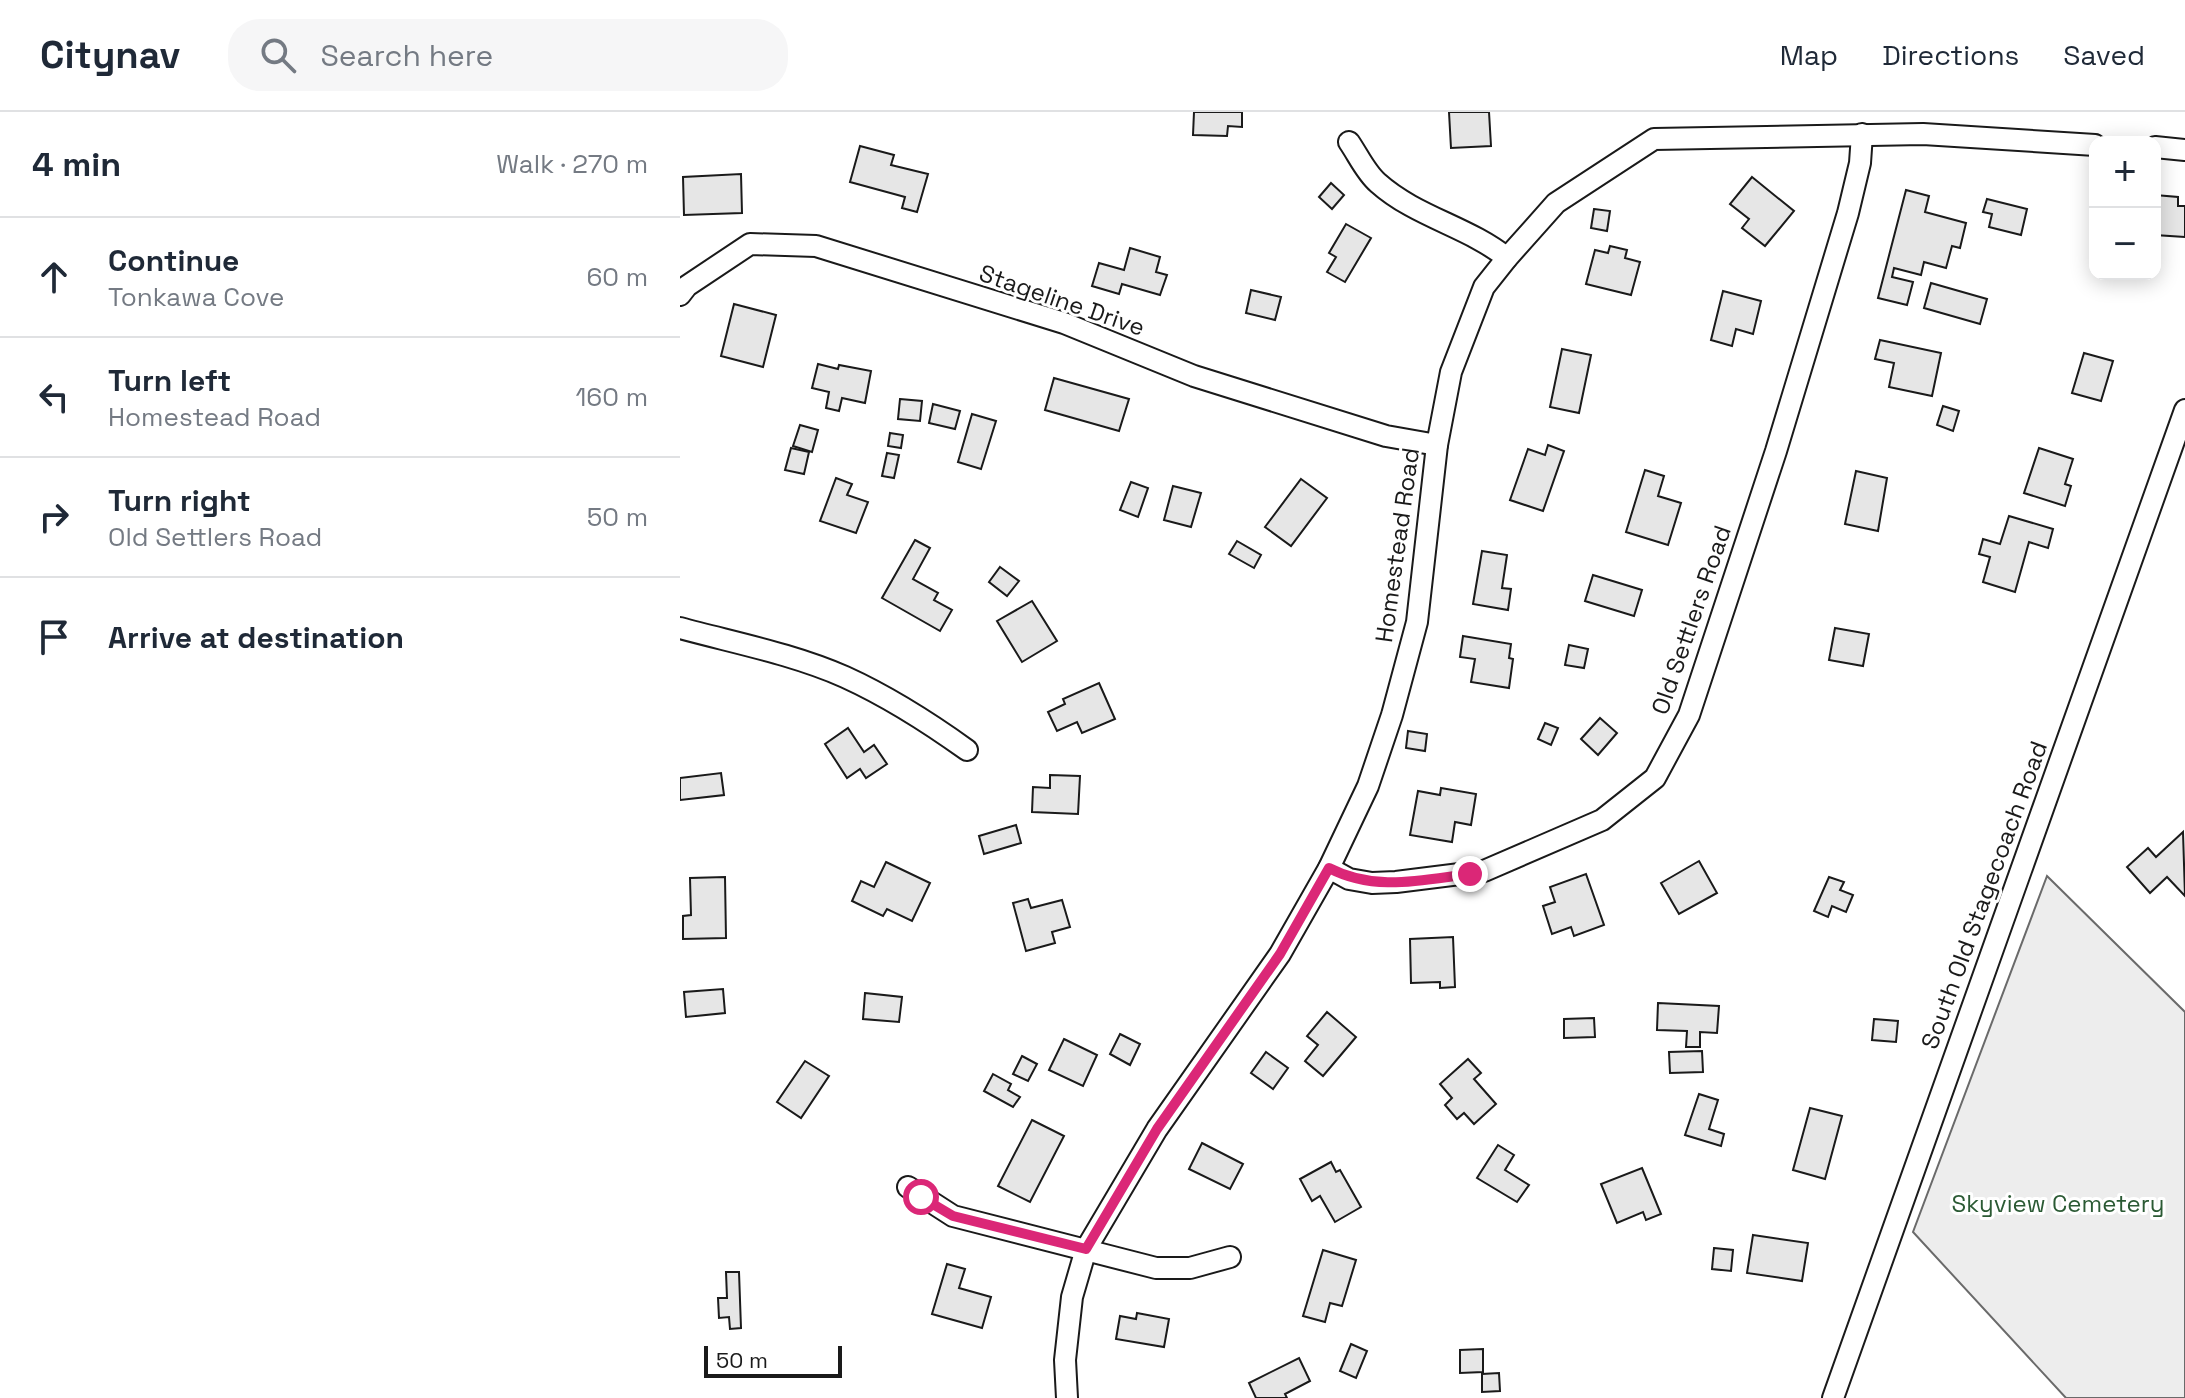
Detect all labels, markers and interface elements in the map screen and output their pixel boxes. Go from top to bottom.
search box [228,19,788,91]
text: Citynav [40,31,180,79]
icon: search [256,33,300,77]
text: Search here [320,36,493,75]
text: Map [1780,37,1838,73]
text: Directions [1882,37,2019,73]
text: Saved [2063,37,2145,73]
map controls [2089,136,2161,280]
button: + [2089,136,2161,208]
text: 4 min [32,143,121,186]
text: Walk · 270 m [496,147,648,181]
button: − [2089,208,2161,280]
text: Continue [108,241,239,280]
icon: ahead [32,255,76,299]
street label: Stageline Drive [975,257,1149,343]
text: 60 m [586,260,648,294]
text: Tonkawa Cove [108,280,284,314]
text: Turn left [108,361,231,400]
icon: left [32,375,76,419]
text: 160 m [576,380,648,414]
text: Homestead Road [108,400,321,434]
street label: Homestead Road [1368,445,1426,645]
text: Turn right [108,481,251,520]
icon: right [32,495,76,539]
text: 50 m [587,500,648,534]
text: Old Settlers Road [108,520,322,554]
street label: Old Settlers Road [1644,521,1738,719]
icon: arrive [32,615,76,659]
text: Arrive at destination [108,618,404,657]
street label: South Old Stagecoach Road [1914,737,2054,1053]
route end [1452,856,1488,892]
route start [903,1179,939,1215]
park label: Skyview Cemetery [1951,1188,2165,1219]
scale bar [704,1342,842,1378]
text: 50 m [716,1346,768,1374]

